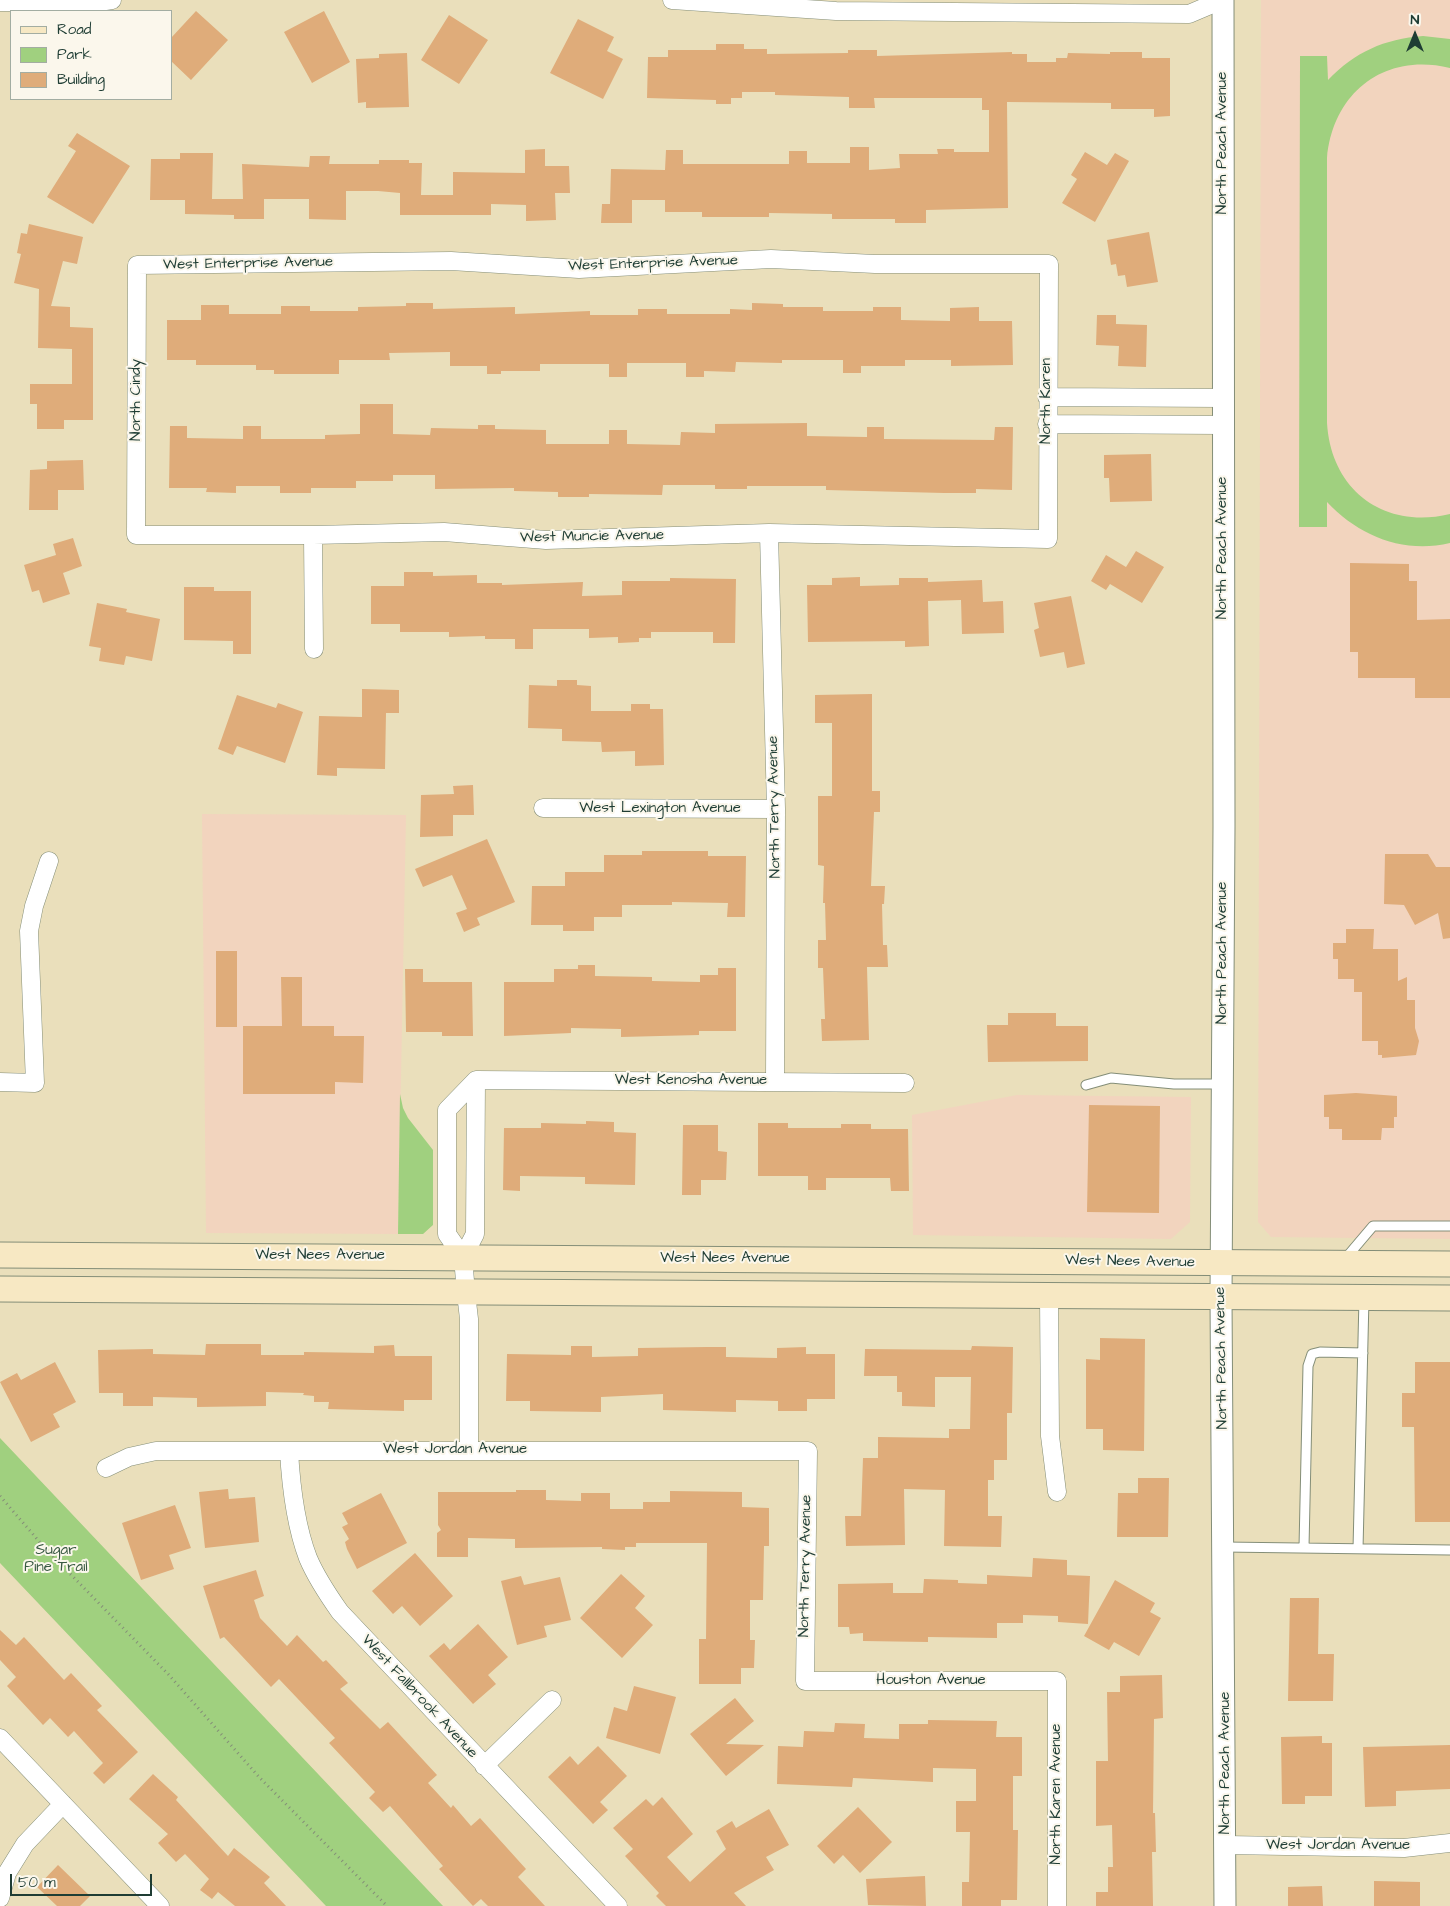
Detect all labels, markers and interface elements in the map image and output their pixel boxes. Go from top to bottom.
legend [10,10,172,100]
north arrow [1390,10,1440,60]
text: N [1411,10,1419,30]
text: Road [57,19,91,40]
text: Park [57,44,92,65]
text: Building [57,69,105,90]
street label: North Peach Avenue [1214,72,1232,214]
street label: West Enterprise Avenue [568,252,738,276]
street label: West Enterprise Avenue [163,254,333,274]
street label: North Karen [1038,358,1056,444]
street label: North Cindy [128,359,146,441]
street label: North Peach Avenue [1214,477,1232,619]
street label: West Muncie Avenue [520,527,664,547]
street label: North Terry Avenue [765,736,785,878]
street label: West Lexington Avenue [579,800,741,818]
street label: North Peach Avenue [1214,882,1232,1024]
street label: West Kenosha Avenue [615,1072,767,1090]
street label: West Nees Avenue [255,1247,385,1265]
street label: West Nees Avenue [660,1250,790,1268]
street label: West Nees Avenue [1065,1252,1195,1272]
street label: North Peach Avenue [1212,1287,1232,1429]
street label: West Jordan Avenue [383,1441,527,1459]
street label: North Terry Avenue [796,1495,816,1637]
park label: Sugar Pine Trail [24,1542,88,1577]
street label: West Fallbrook Avenue [357,1632,481,1762]
street label: Houston Avenue [876,1672,986,1690]
street label: North Peach Avenue [1217,1692,1235,1834]
street label: North Karen Avenue [1048,1724,1066,1864]
street label: West Jordan Avenue [1266,1837,1410,1855]
scale bar [12,1864,155,1896]
text: 50 m [18,1872,56,1893]

